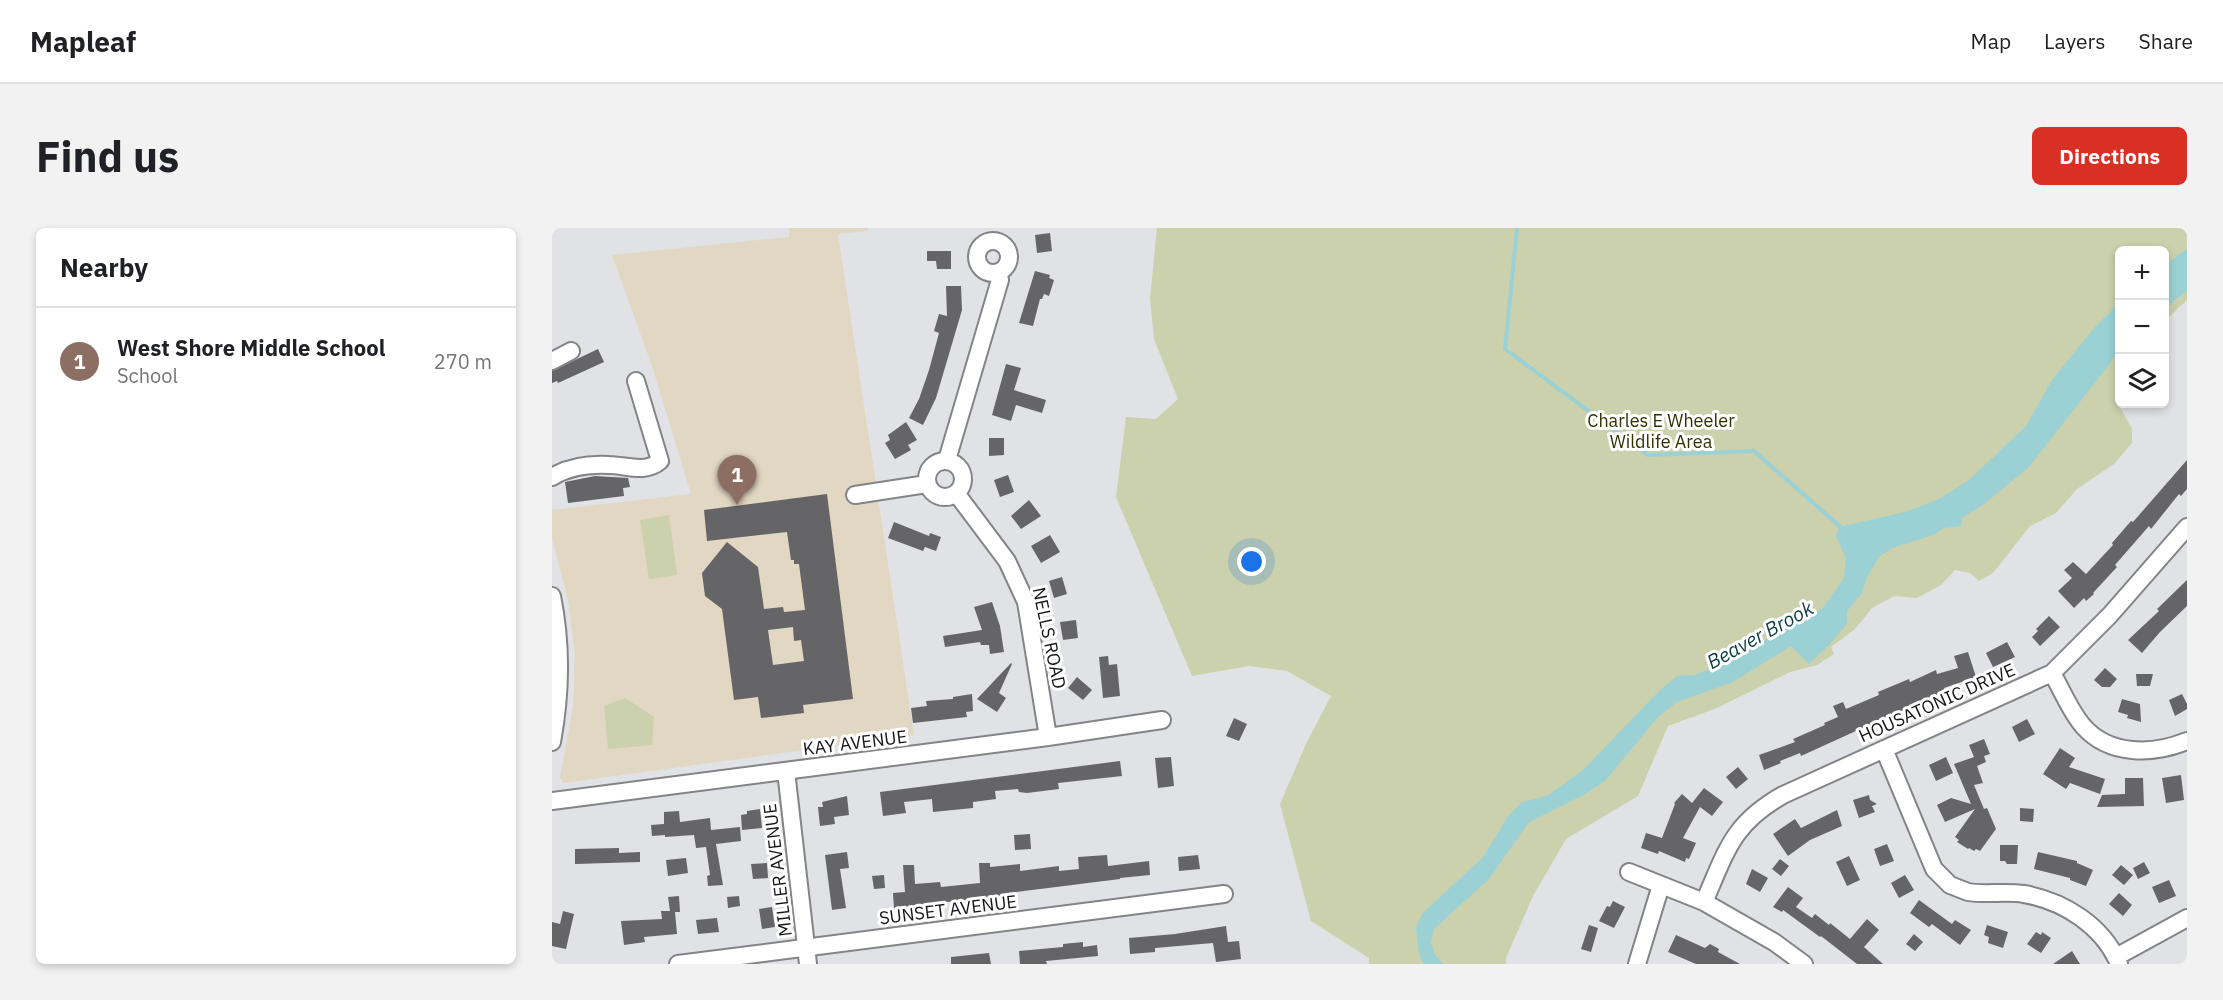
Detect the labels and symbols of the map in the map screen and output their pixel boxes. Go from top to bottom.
park label: Charles E Wheeler Wildlife Area [1587,409,1735,453]
pin: 1 [718,456,756,505]
your location [1237,547,1266,576]
street label: NELLS ROAD [1027,585,1071,691]
water label: Beaver Brook [1702,594,1818,675]
street label: HOUSATONIC DRIVE [1855,658,2019,747]
street label: KAY AVENUE [802,725,908,760]
street label: MILLER AVENUE [758,802,797,938]
street label: SUNSET AVENUE [878,890,1018,929]

